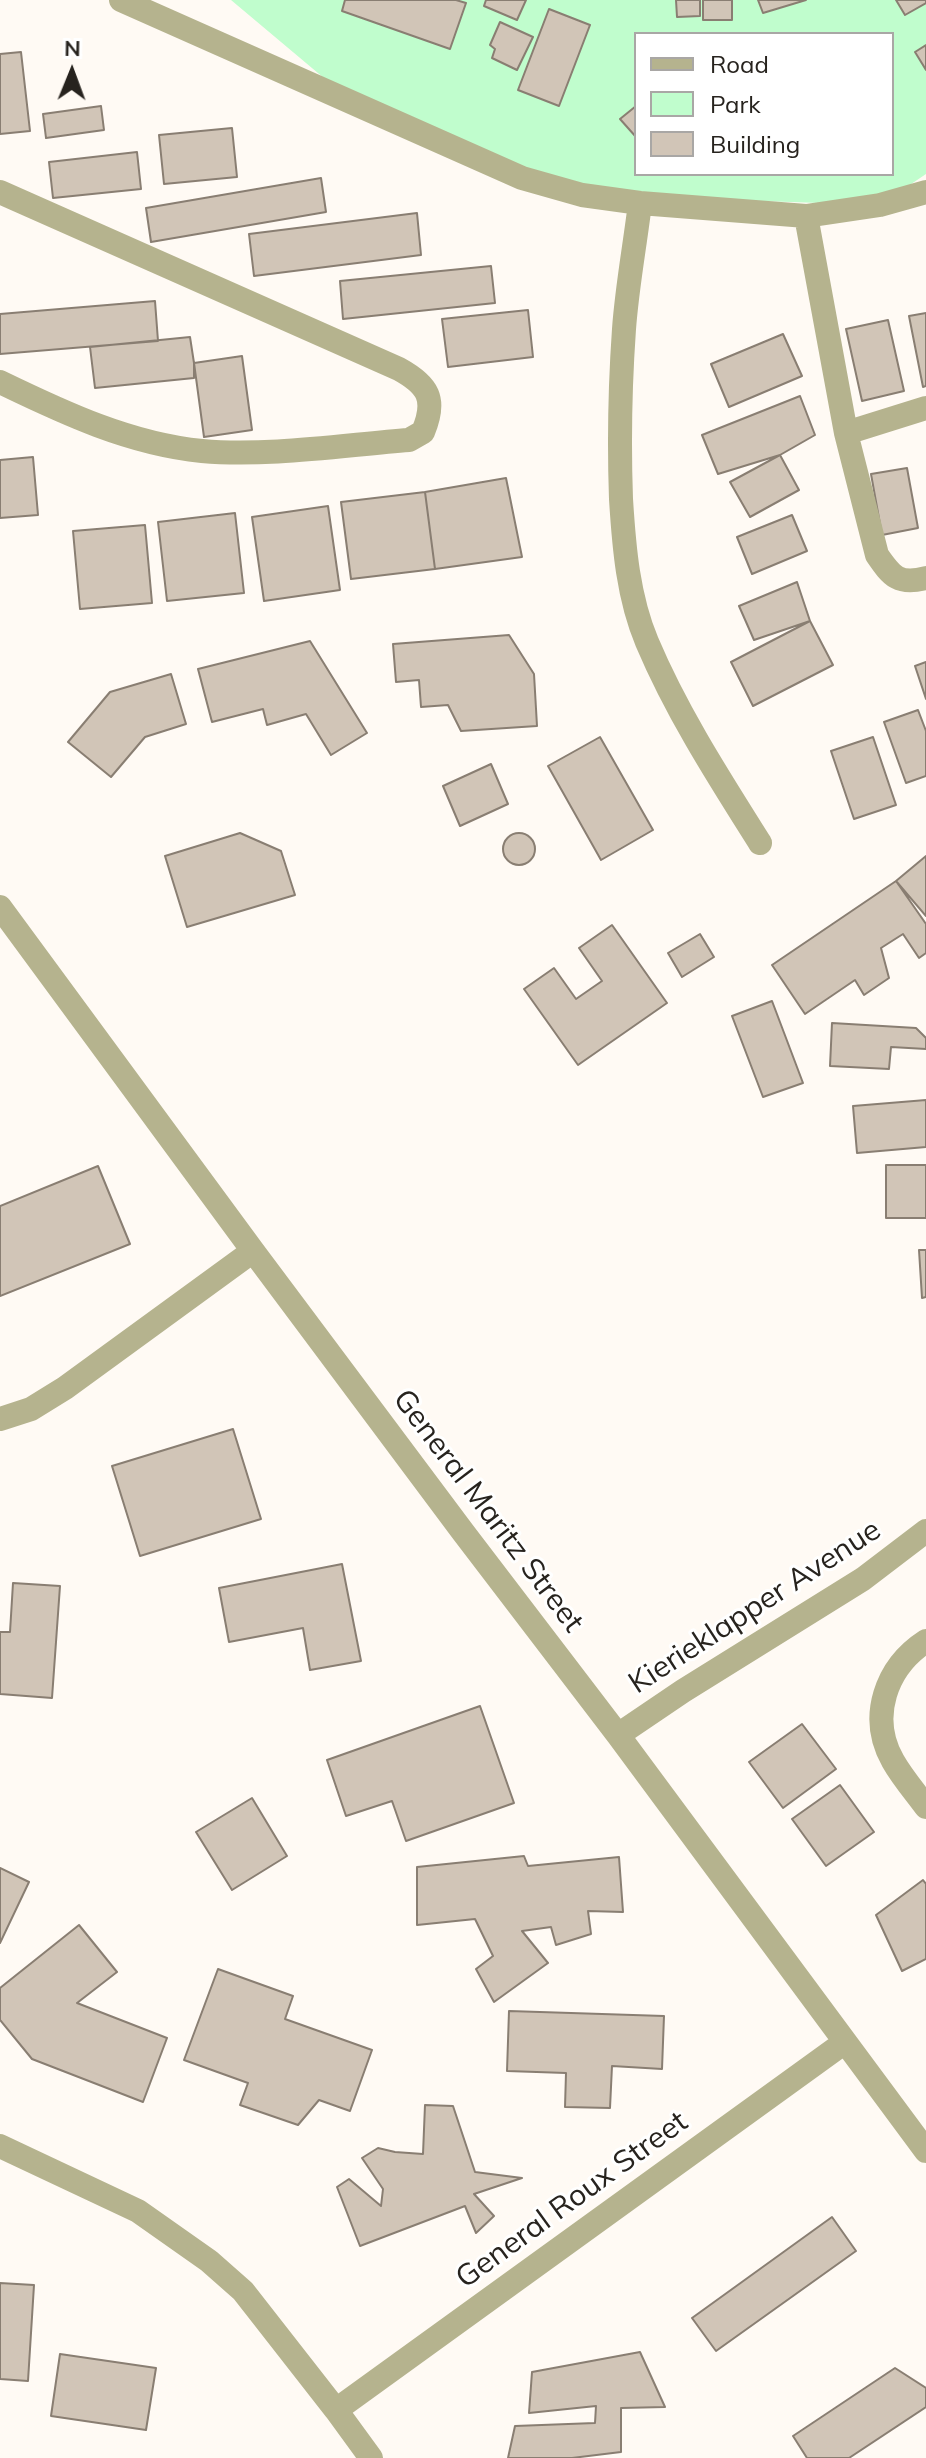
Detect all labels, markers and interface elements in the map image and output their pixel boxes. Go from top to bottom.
north arrow [32,32,112,112]
legend [634,32,894,176]
text: N [64,34,81,62]
text: Road [710,49,769,79]
text: Park [710,89,761,119]
text: Building [710,129,800,159]
street label: General Maritz Street [385,1383,591,1639]
street label: Kierieklapper Avenue [622,1512,888,1702]
street label: General Roux Street [449,2104,695,2296]

